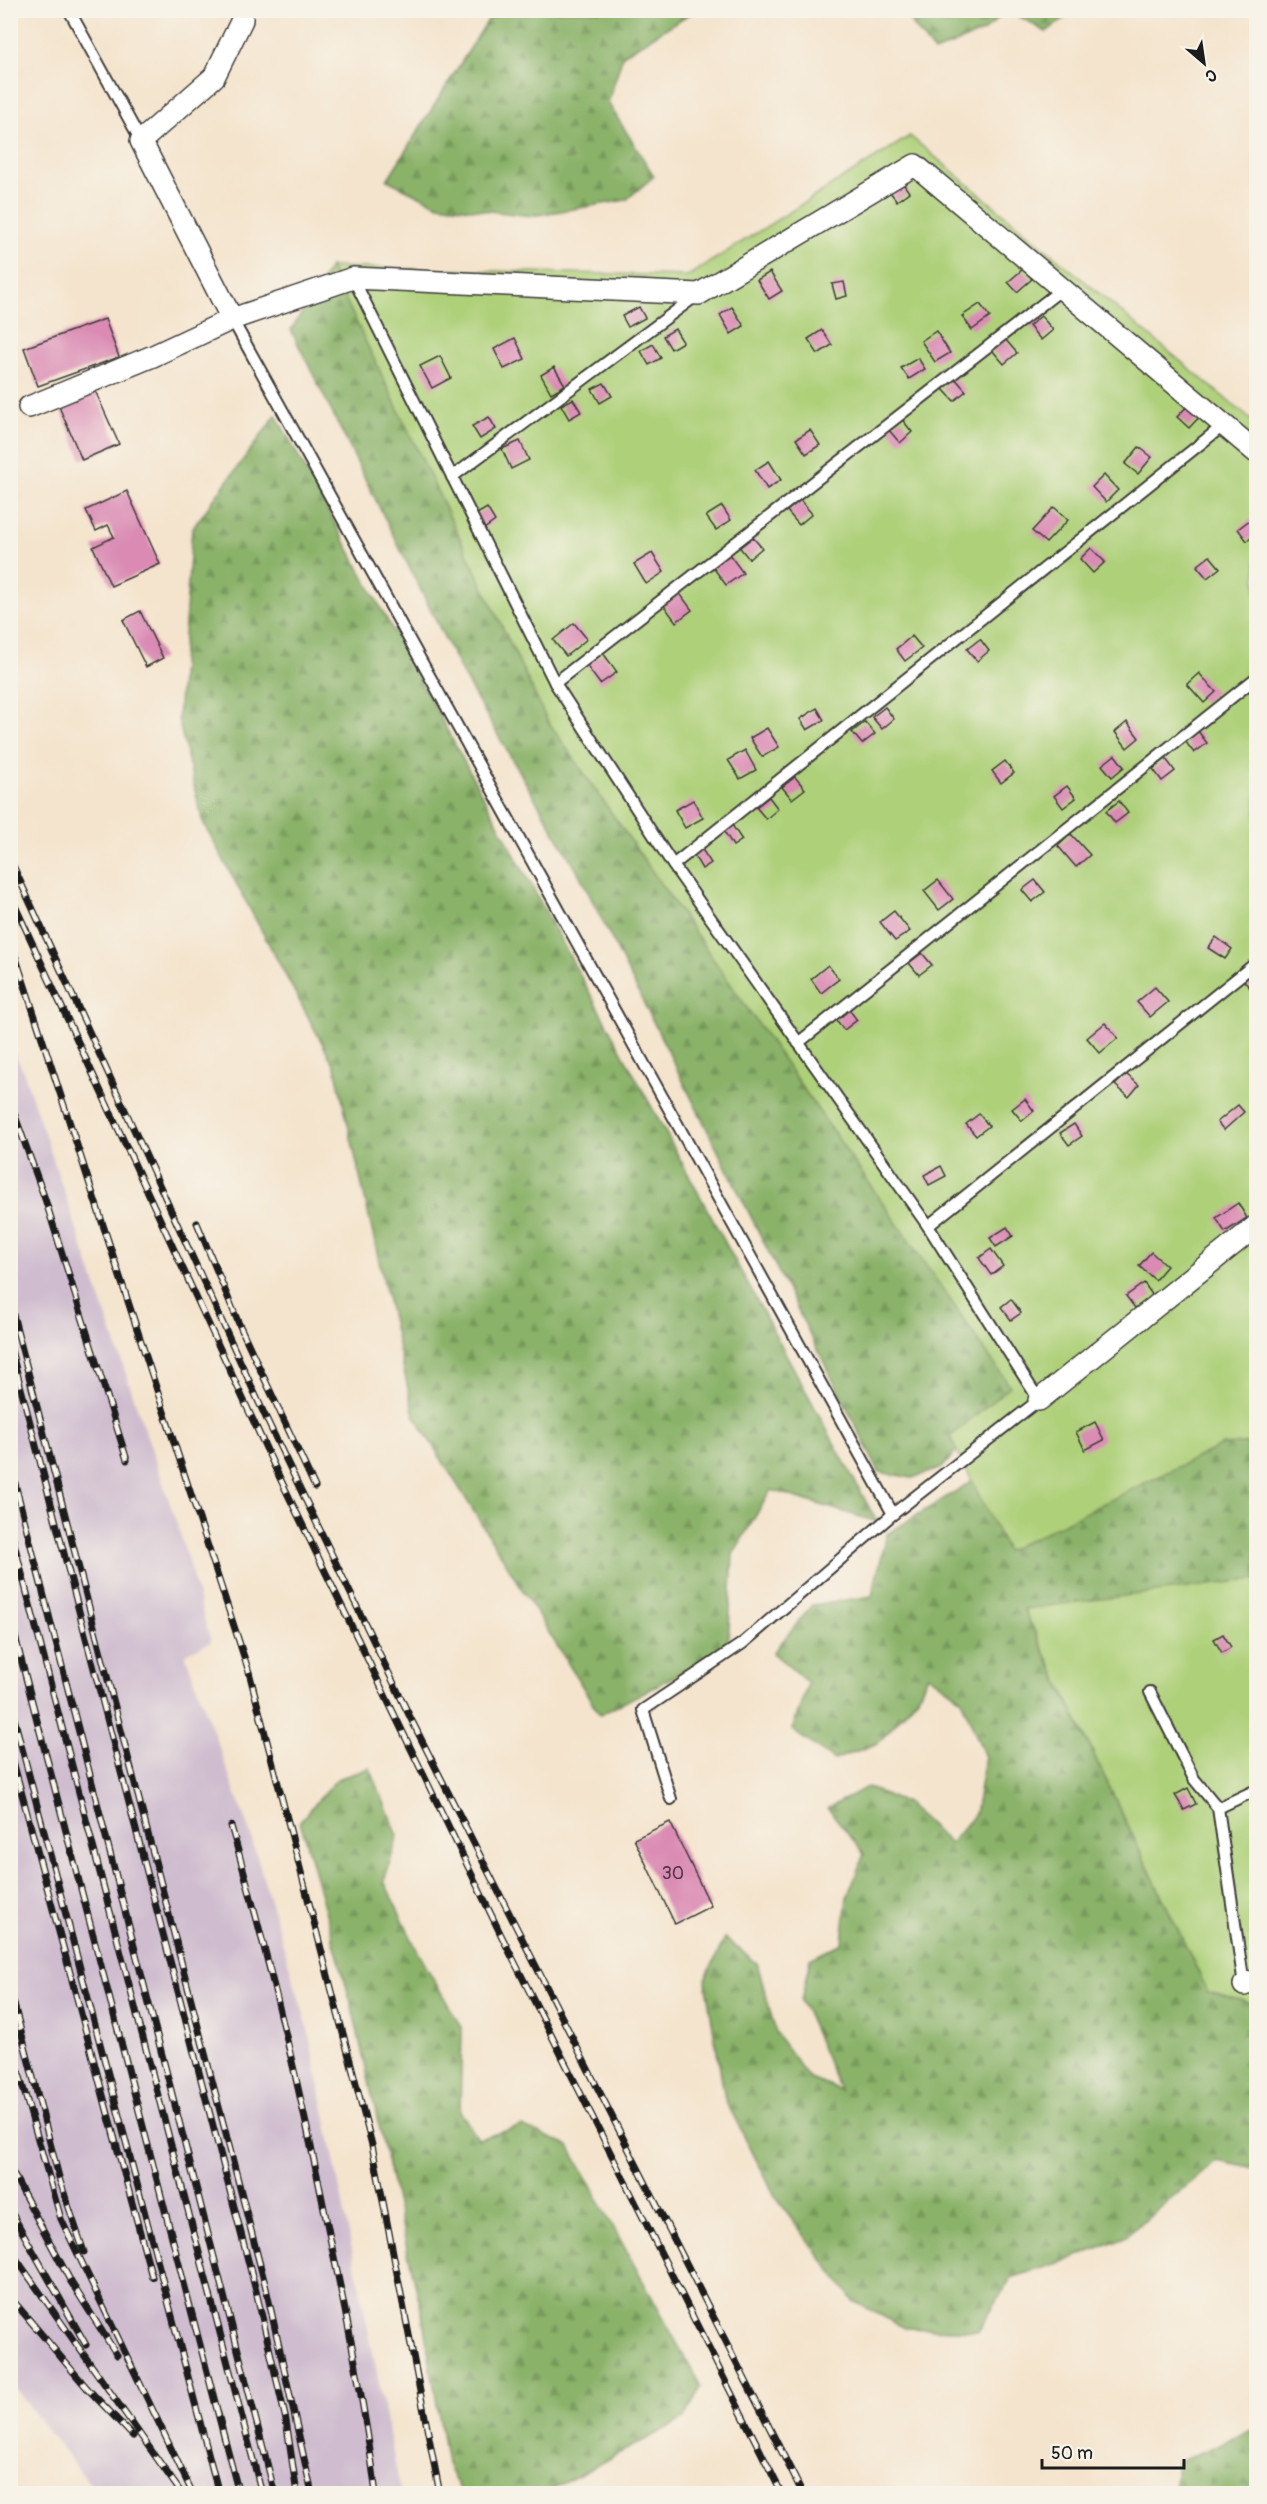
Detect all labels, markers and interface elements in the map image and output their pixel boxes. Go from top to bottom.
north arrow [1174,33,1234,93]
text: С [1202,64,1220,86]
house number: 30 [662,1862,684,1885]
scale bar [1042,2432,1184,2470]
text: 50 m [1051,2442,1093,2465]

